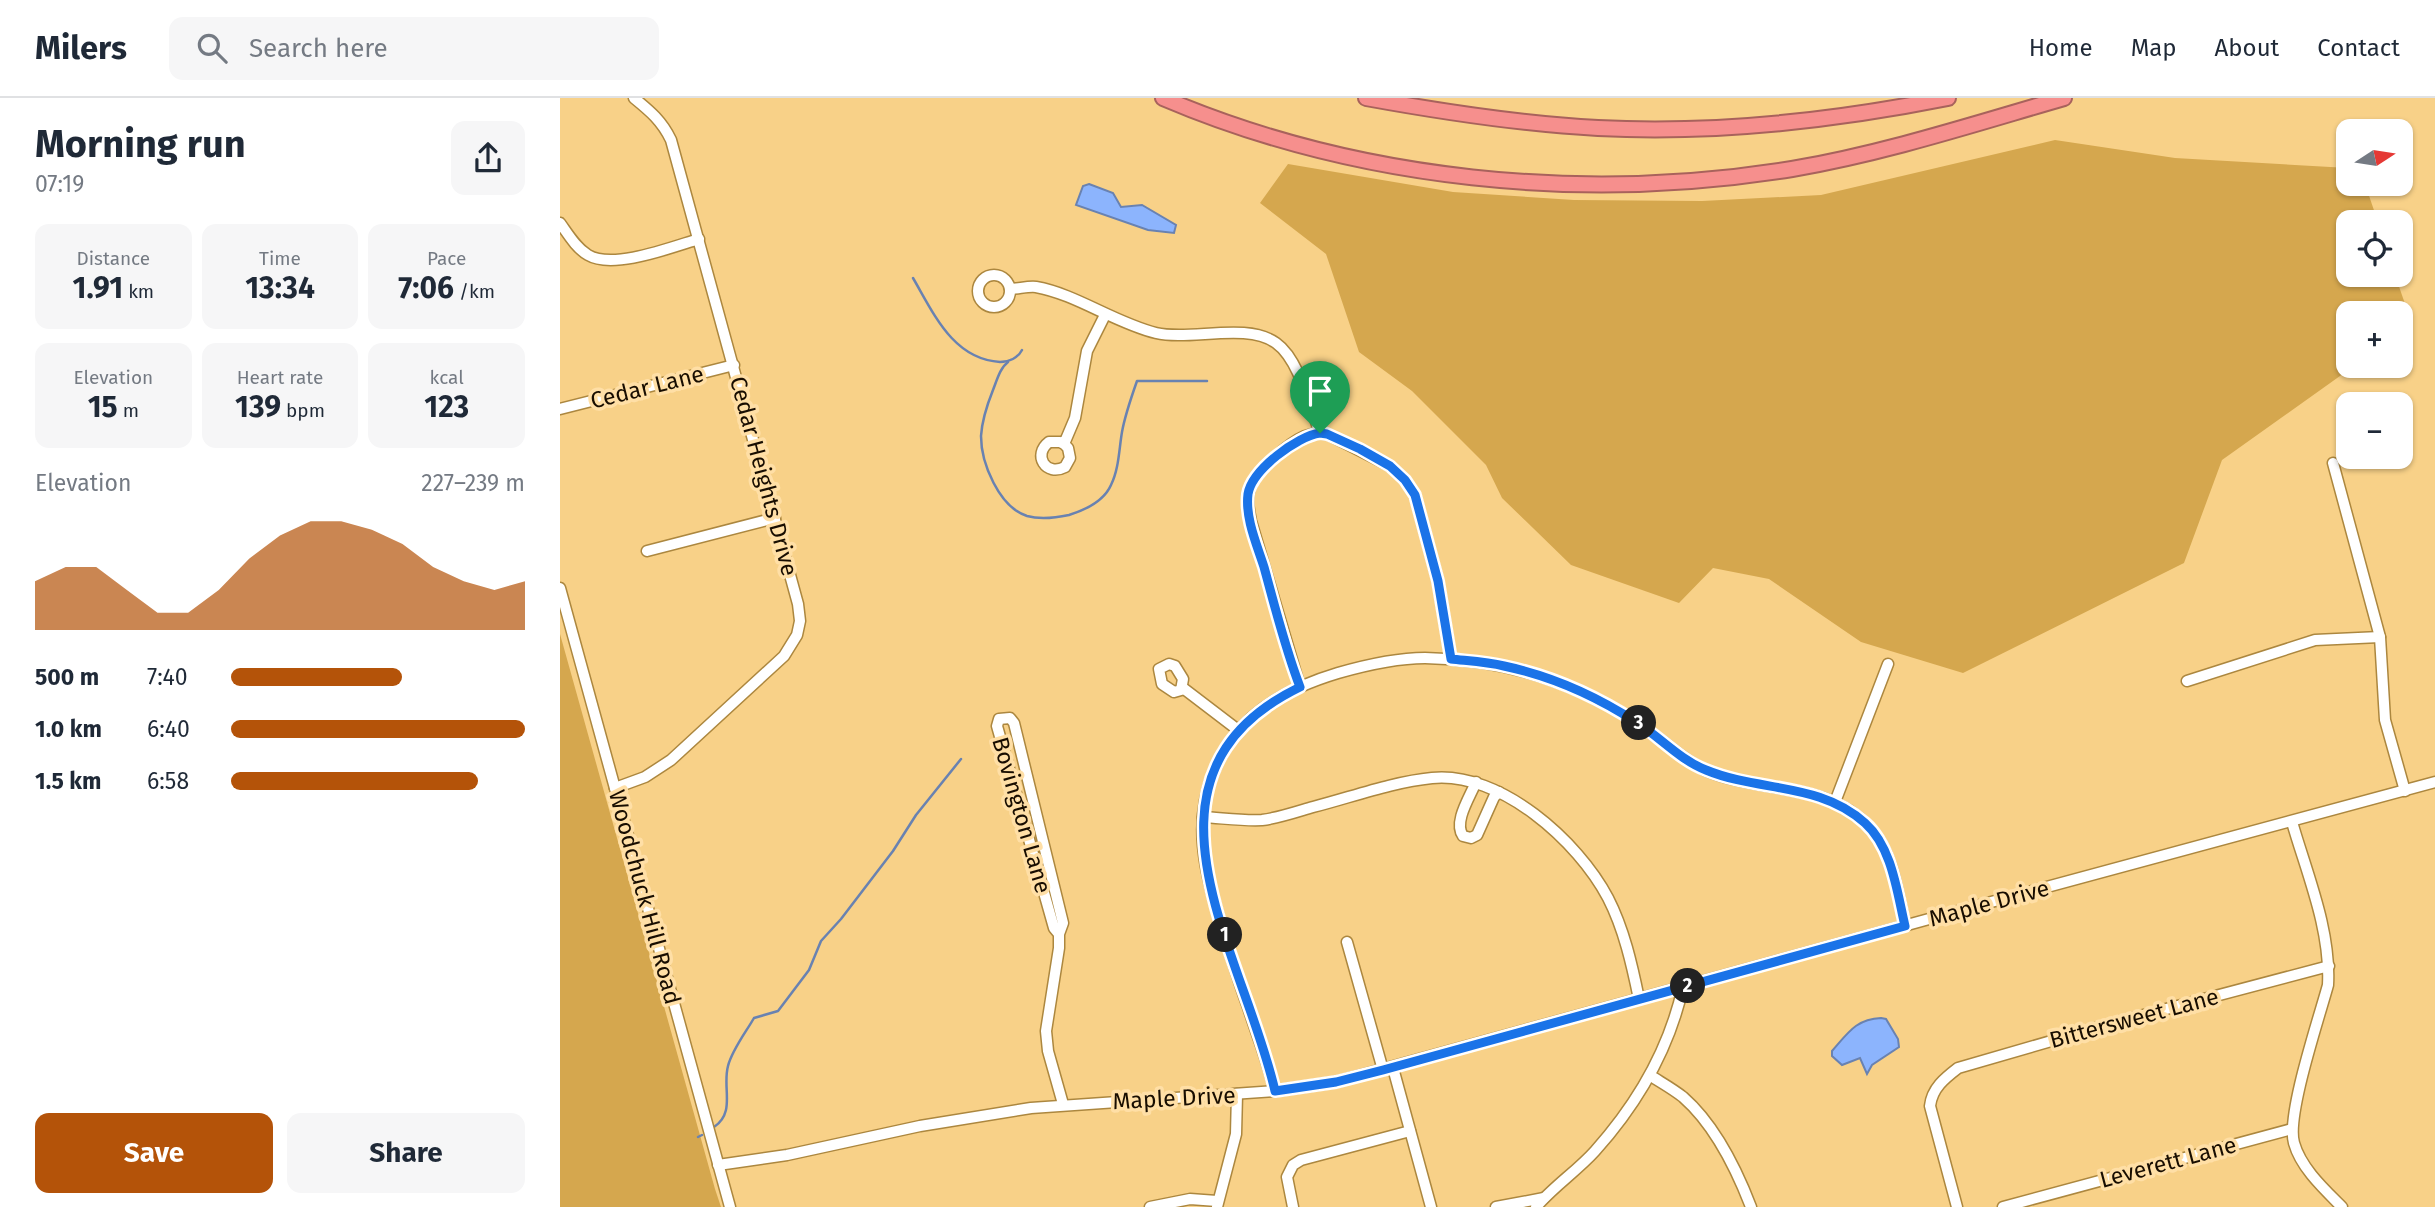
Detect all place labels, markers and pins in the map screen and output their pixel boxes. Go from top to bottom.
pin [1290,361,1350,433]
pin: 3 [1622,706,1656,740]
pin: 1 [1208,918,1242,952]
pin: 2 [1670,968,1706,1004]

